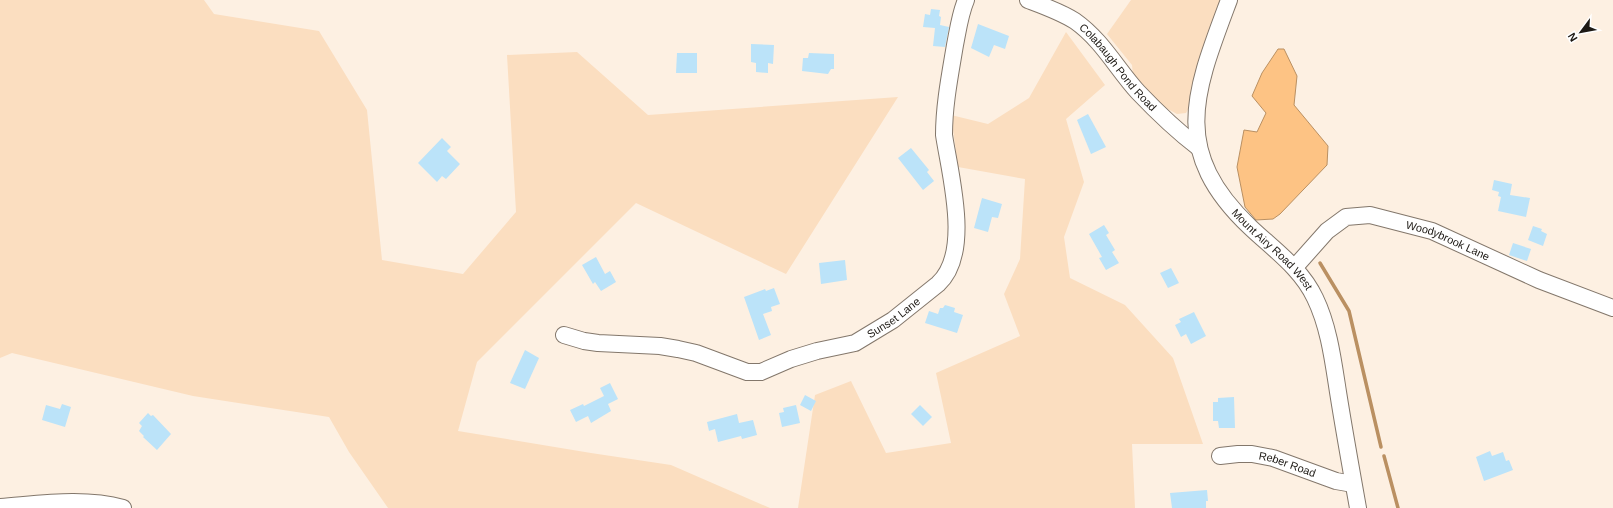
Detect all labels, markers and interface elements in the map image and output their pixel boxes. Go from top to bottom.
north arrow [1561,12,1601,52]
street label: Colabaugh Pond Road [1077,21,1159,113]
text: N [1565,31,1580,44]
street label: Mount Airy Road West [1229,206,1315,292]
street label: Woodybrook Lane [1405,219,1492,263]
street label: Sunset Lane [865,295,922,340]
street label: Reber Road [1258,449,1318,479]

